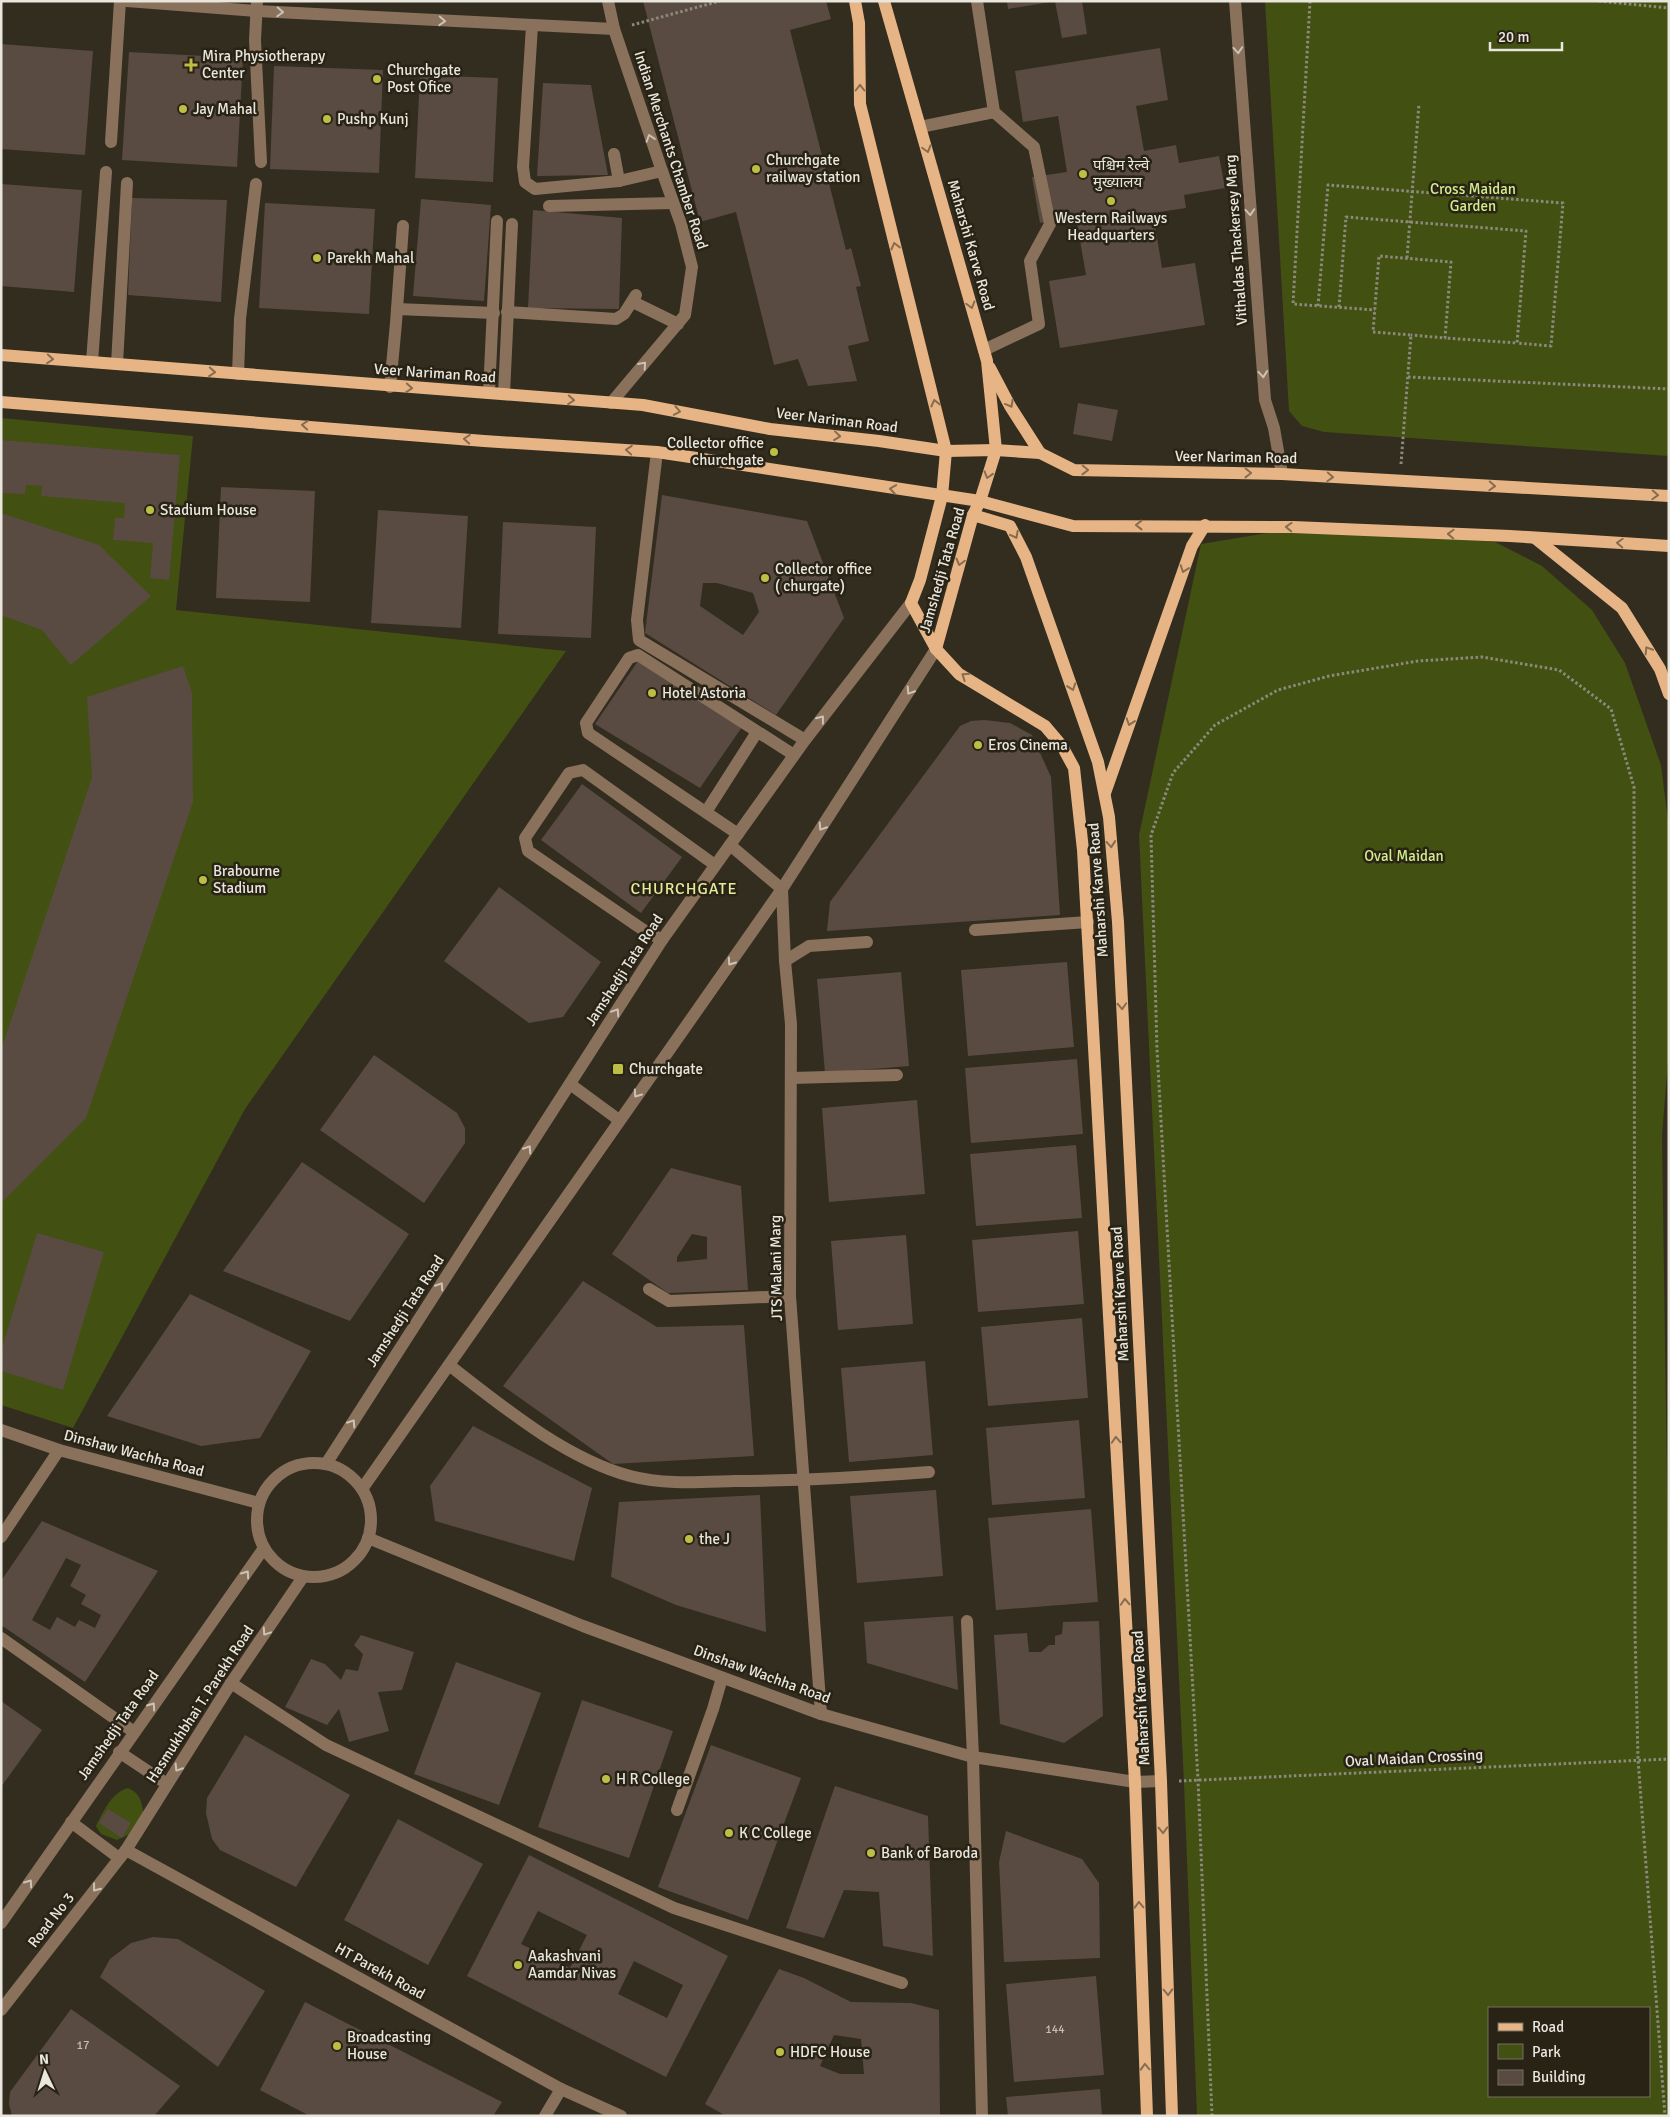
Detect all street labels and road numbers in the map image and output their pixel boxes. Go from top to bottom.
street label: Indian Merchants Chamber Road [630,48,712,252]
street label: Vithaldas Thackersey Marg [1221,154,1251,326]
street label: Maharshi Karve Road [944,178,998,312]
street label: Veer Nariman Road [373,360,497,386]
street label: Veer Nariman Road [775,404,899,436]
street label: Veer Nariman Road [1175,447,1297,467]
street label: Jamshedji Tata Road [915,505,969,635]
street label: Maharshi Karve Road [1084,822,1112,958]
street label: Jamshedji Tata Road [581,911,667,1029]
street label: JTS Malani Marg [766,1215,786,1321]
street label: Maharshi Karve Road [1107,1226,1133,1362]
street label: Jamshedji Tata Road [362,1252,448,1370]
street label: Dinshaw Wachha Road [62,1426,206,1480]
street label: Hasmukhbhai T. Parekh Road [142,1622,258,1786]
street label: Maharshi Karve Road [1128,1630,1154,1766]
street label: Dinshaw Wachha Road [691,1641,833,1707]
street label: Jamshedji Tata Road [73,1667,163,1783]
street label: Oval Maidan Crossing [1344,1745,1484,1771]
street label: Road No 3 [24,1889,78,1951]
street label: HT Parekh Road [332,1939,428,2003]

